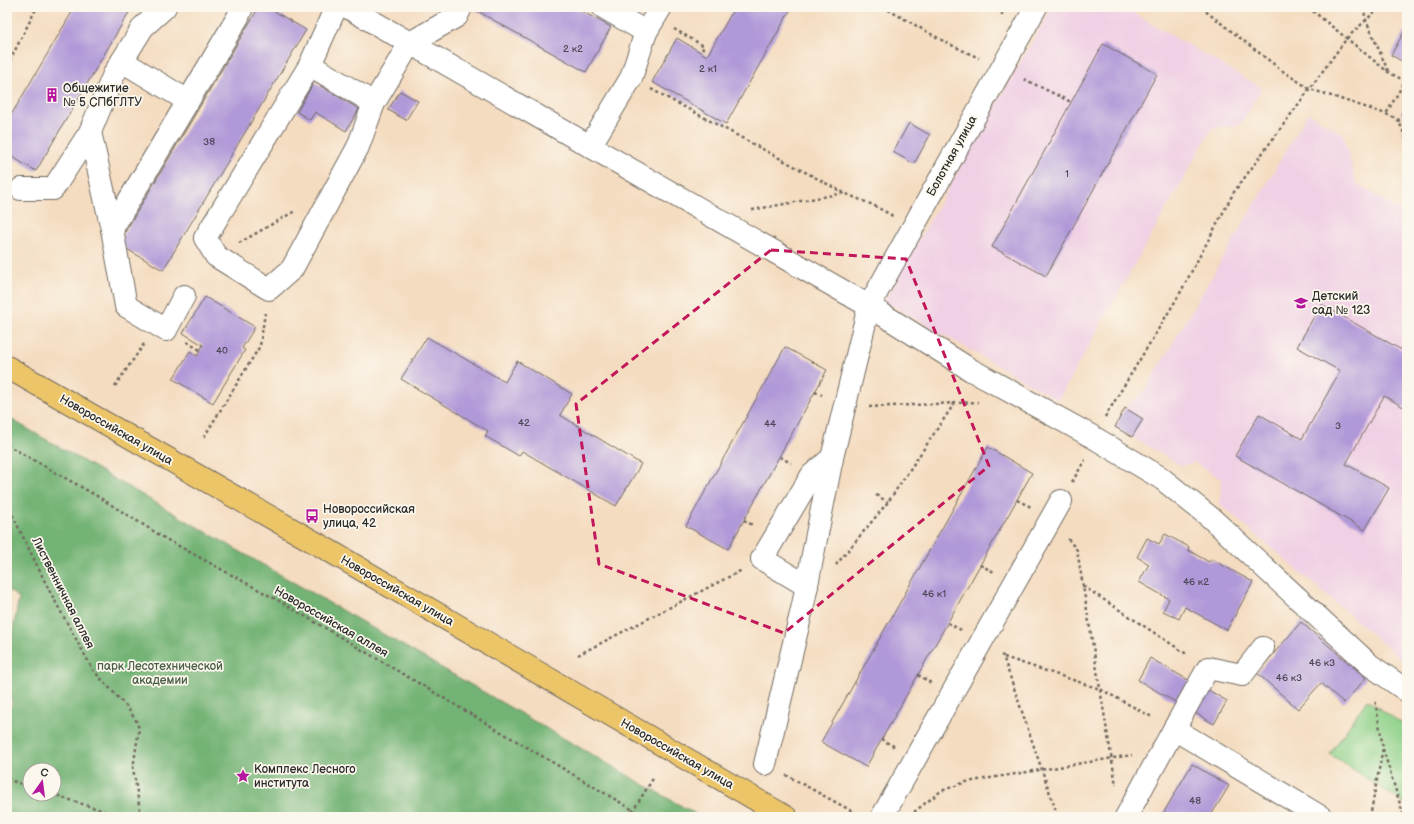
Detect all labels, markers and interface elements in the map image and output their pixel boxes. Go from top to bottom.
house number: 2 к2 [563,43,583,55]
house number: 2 к1 [699,63,717,75]
place label: Общежитие № 5 СПбГЛТУ [63,81,142,110]
building icon: Общежитие № 5 СПбГЛТУ [44,87,60,103]
street label: Болотная улица [924,113,980,199]
house number: 38 [203,136,215,148]
house number: 1 [1065,168,1069,180]
place label: Детский сад № 123 [1312,289,1371,318]
school or university icon: Детский сад № 123 [1293,295,1309,311]
house number: 40 [216,345,228,357]
street label: Новороссийская улица [57,391,175,469]
house number: 42 [518,417,530,429]
house number: 44 [764,418,776,430]
house number: 3 [1335,420,1341,432]
place label: Новороссийская улица, 42 [323,502,415,531]
bus stop icon: Новороссийская улица, 42 [304,508,320,524]
street label: Лиственничная аллея [28,534,98,652]
street label: Новороссийская улица [338,552,456,630]
house number: 46 к2 [1183,576,1209,588]
street label: Новороссийская аллея [271,583,391,661]
house number: 46 к1 [922,588,946,600]
house number: 46 к3 [1309,657,1335,669]
park label: парк Лесотехнической академии [97,659,223,688]
house number: 46 к3 [1276,672,1302,684]
street label: Новороссийская улица [618,715,736,793]
north arrow [22,762,62,802]
place label: Комплекс Лесного института [254,762,356,791]
text: С [39,766,50,780]
place icon: Комплекс Лесного института [235,768,251,784]
house number: 48 [1189,795,1201,807]

